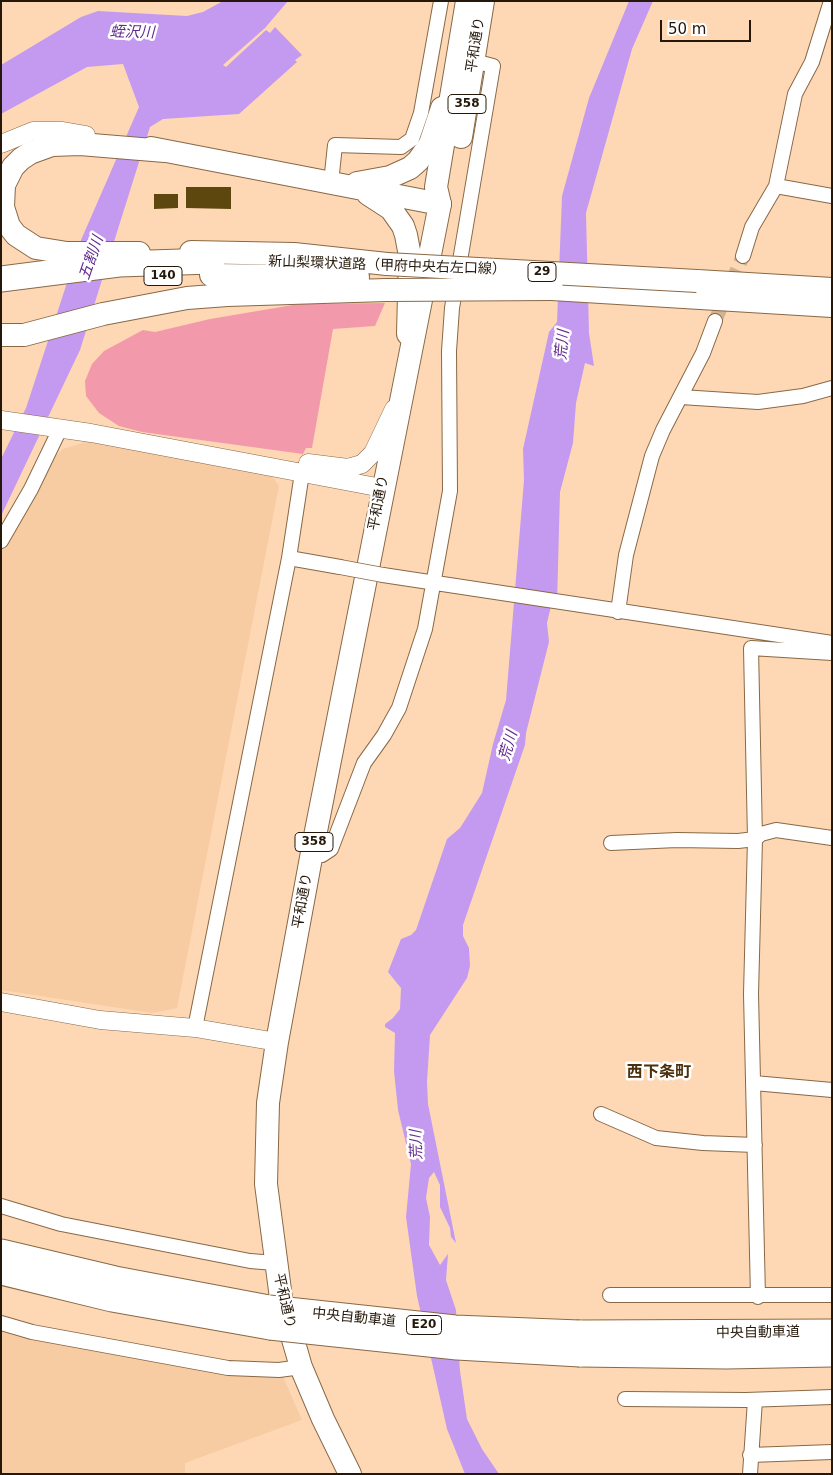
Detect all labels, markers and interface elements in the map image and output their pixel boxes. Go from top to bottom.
scale bar [663,10,754,42]
street label: 平和通り [463,16,489,74]
text: 50 m [668,20,706,38]
water label: 蛭沢川 [109,24,155,42]
road number: 358 [448,95,486,114]
water label: 五割川 [76,234,108,282]
street label: 新山梨環状道路（甲府中央右左口線） [268,253,506,279]
road number: 29 [528,262,556,282]
road number: 140 [144,266,182,286]
water label: 荒川 [553,329,573,361]
street label: 平和通り [365,474,393,532]
water label: 荒川 [496,729,522,763]
road number: 358 [295,832,333,852]
street label: 平和通り [290,872,316,930]
district label: 西下条町 [627,1063,691,1083]
water label: 荒川 [407,1130,427,1160]
street label: 平和通り [270,1272,298,1330]
street label: 中央自動車道 [311,1305,397,1331]
road number: E20 [406,1316,442,1334]
street label: 中央自動車道 [716,1324,800,1342]

